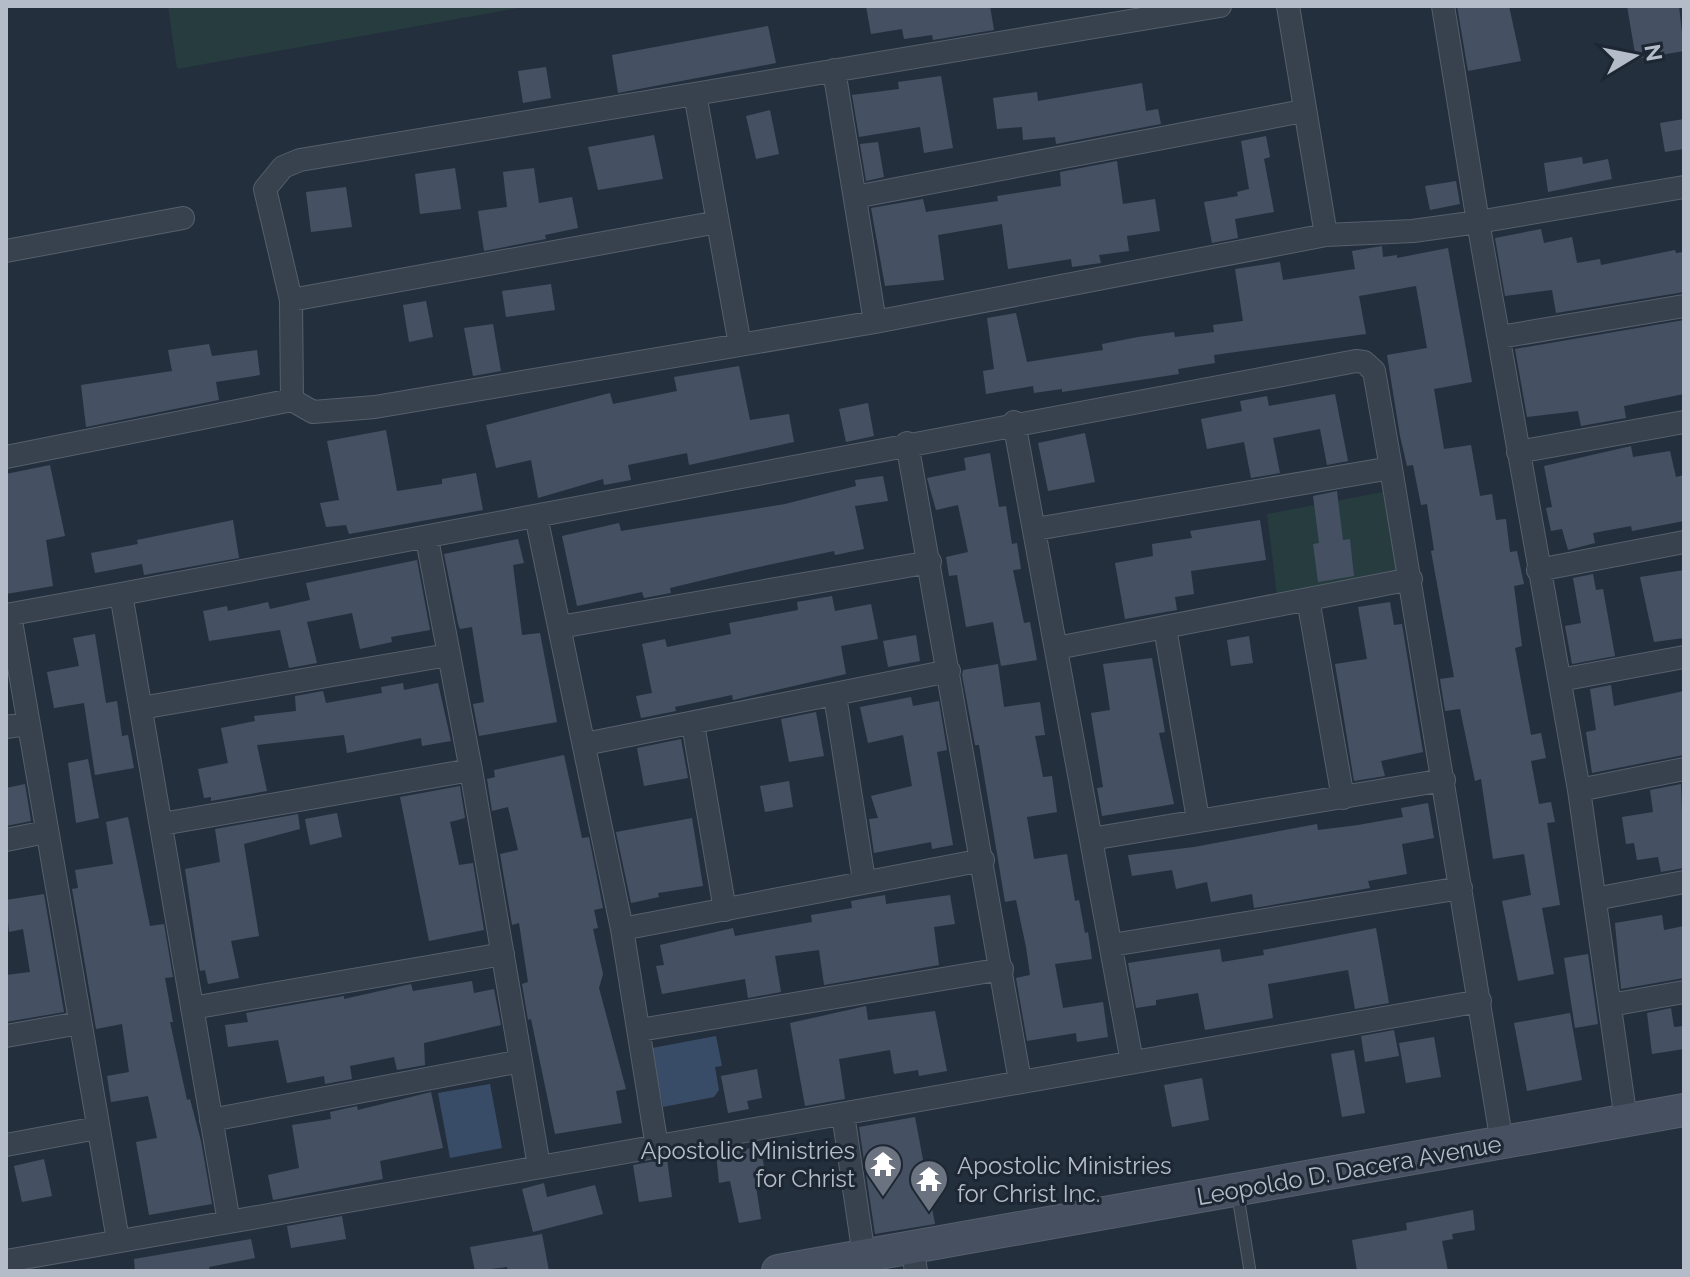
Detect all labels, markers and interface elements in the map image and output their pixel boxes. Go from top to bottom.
north arrow [1594,16,1674,96]
text: N [1639,42,1668,63]
street label: Leopoldo D. Dacera Avenue [1194,1129,1504,1211]
place label: Apostolic Ministries for Christ [640,1136,855,1193]
temple icon: Apostolic Ministries for Christ [862,1143,904,1198]
place label: Apostolic Ministries for Christ Inc. [957,1151,1172,1208]
temple icon: Apostolic Ministries for Christ Inc. [908,1158,950,1213]

